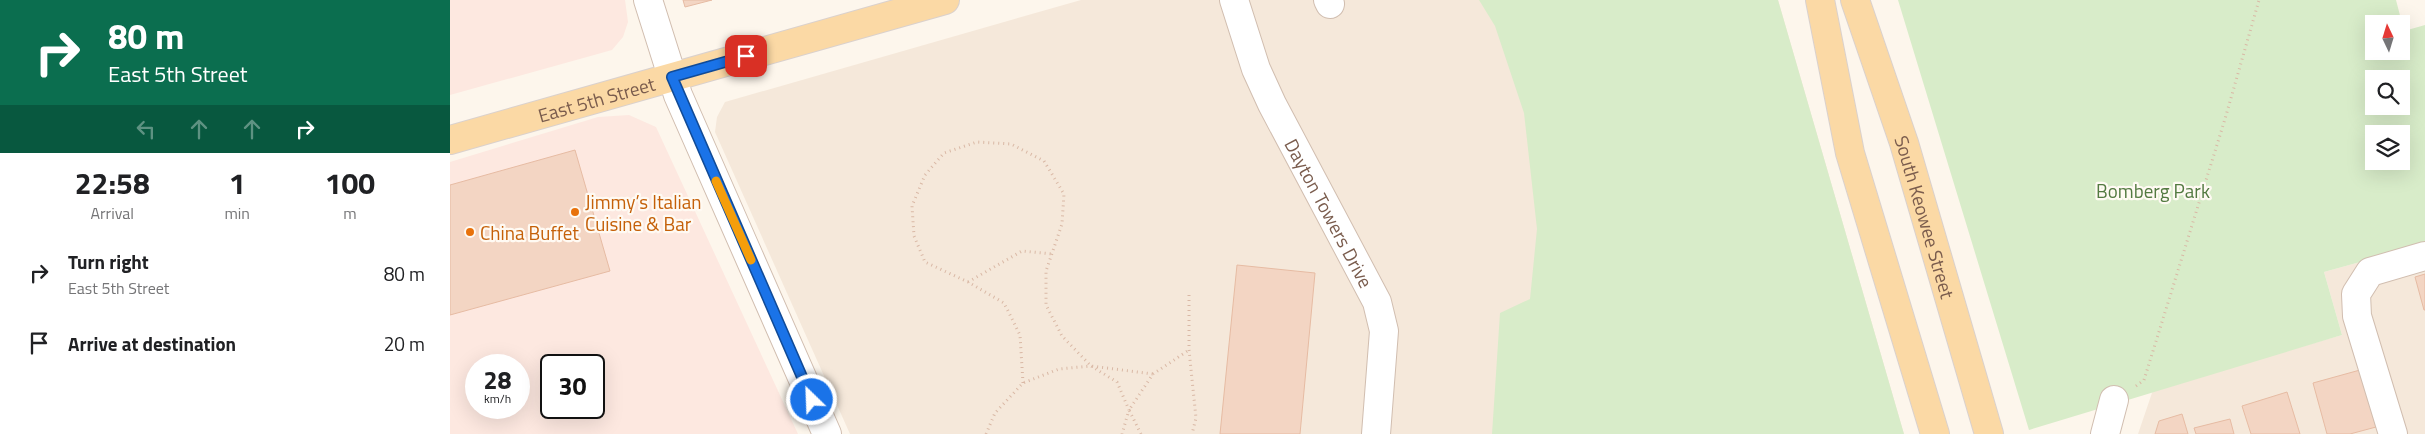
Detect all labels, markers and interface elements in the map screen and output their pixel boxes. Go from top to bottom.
text: 80 m [108,9,184,63]
north arrow [2365,15,2410,60]
map controls [2365,15,2410,170]
icon: right [25,20,90,85]
pin [725,35,767,77]
icon: arrive [732,42,760,70]
text: East 5th Street [108,57,247,91]
street label: East 5th Street [534,68,658,129]
button: search [2365,70,2410,115]
icon: left [132,115,160,143]
icon: ahead [185,115,213,143]
icon: ahead [238,115,266,143]
icon: right [291,115,319,143]
button: layers [2365,125,2410,170]
street label: South Keowee Street [1888,131,1963,302]
street label: Dayton Towers Drive [1278,133,1381,293]
text: 22:58 [75,160,150,206]
text: 1 [229,160,246,206]
text: 100 [325,160,375,206]
park label: Bomberg Park [2096,176,2210,205]
place label: Jimmy’s Italian Cuisine & Bar [585,187,701,238]
text: Arrival [91,201,134,225]
text: min [224,201,250,225]
text: m [343,201,357,225]
marker: Jimmy’s Italian Cuisine & Bar [569,206,581,218]
place label: China Buffet [480,218,579,247]
marker: China Buffet [464,226,476,238]
text: Turn right [68,247,149,276]
icon: right [25,259,53,287]
text: 80 m [384,259,425,288]
text: East 5th Street [68,276,169,300]
icon: arrive [25,329,53,357]
text: Arrive at destination [68,329,236,358]
text: 20 m [384,329,425,358]
speed limit sign: 30 [540,354,605,419]
text: 28 [483,361,512,399]
position arrow [785,373,837,425]
text: km/h [484,389,511,408]

